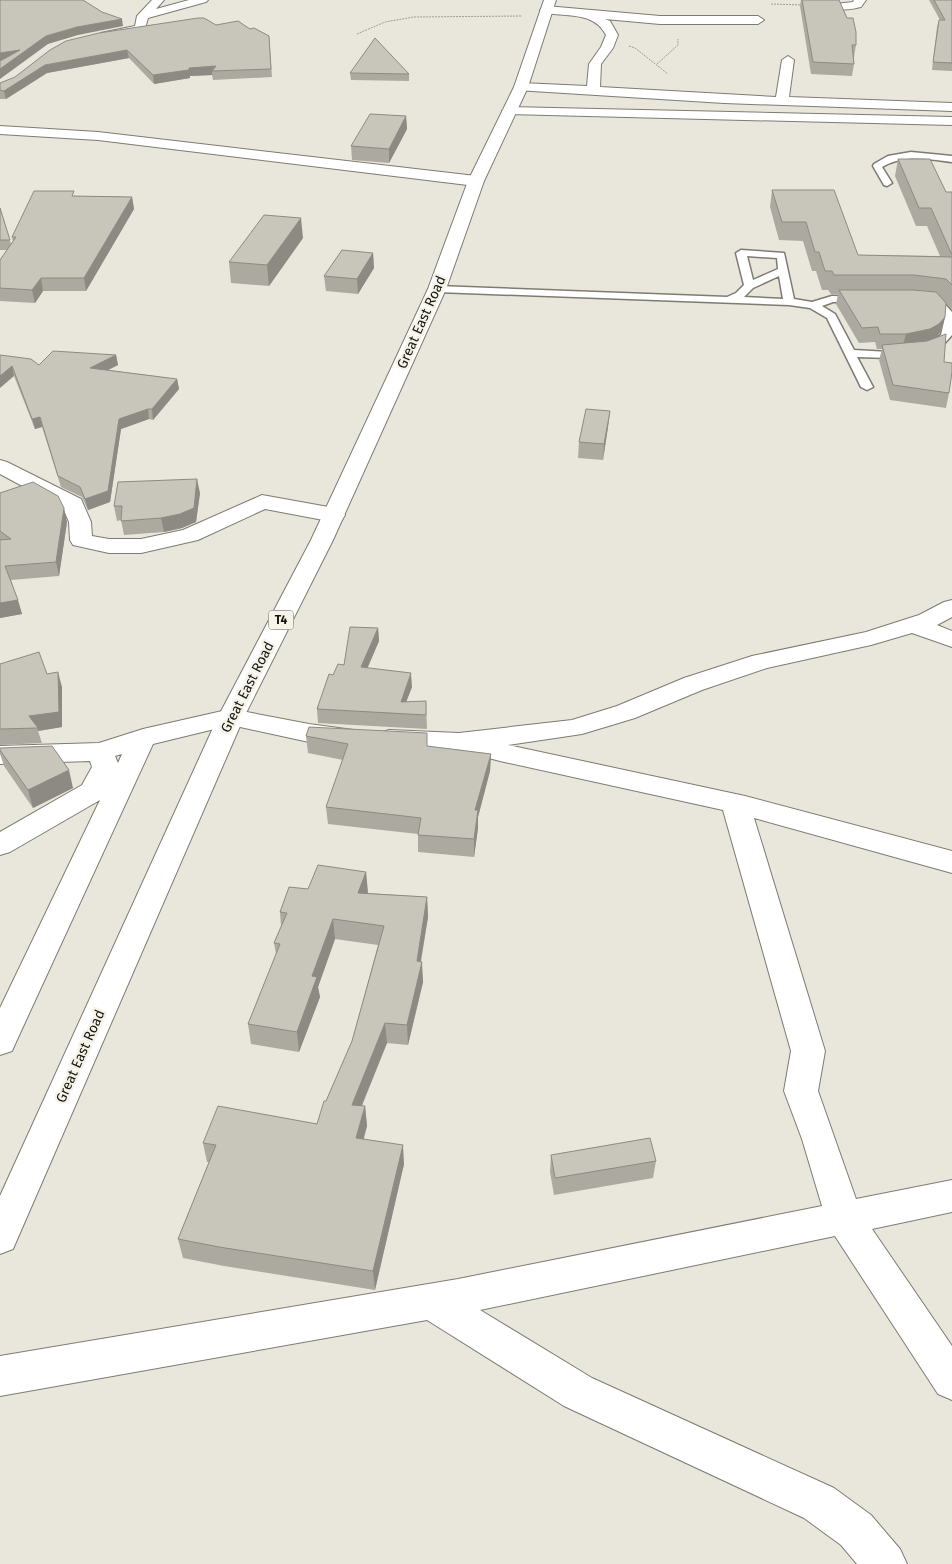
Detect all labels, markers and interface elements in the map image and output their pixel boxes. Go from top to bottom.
street label: Great East Road [393,273,450,371]
road number: T4 [268,610,294,630]
street label: Great East Road [217,639,278,736]
street label: Great East Road [52,1007,109,1105]

